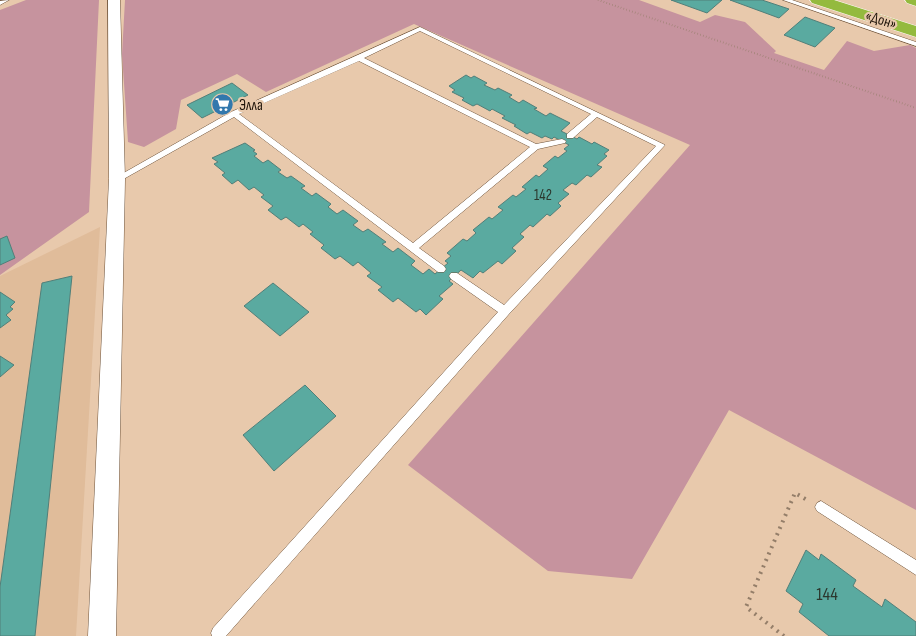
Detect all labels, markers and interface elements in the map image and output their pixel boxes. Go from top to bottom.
street label: «Дон» [863,6,899,34]
supermarket icon: Элла [211,93,235,117]
place label: Элла [239,96,263,115]
house number: 142 [534,186,552,205]
house number: 144 [816,584,838,605]

